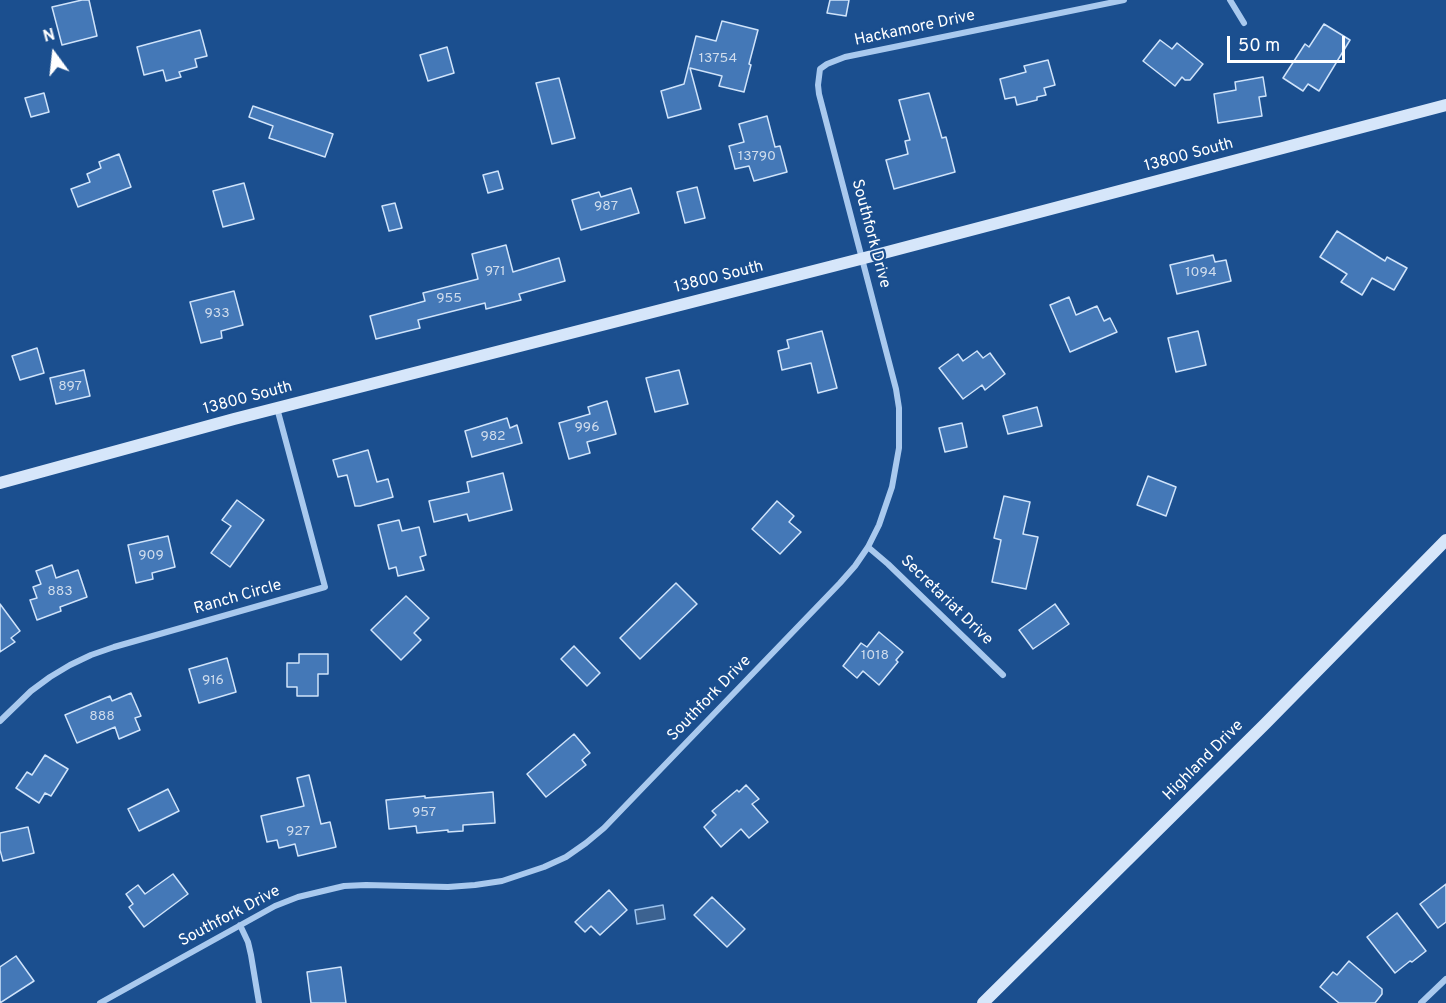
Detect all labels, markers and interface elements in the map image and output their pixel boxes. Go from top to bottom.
street label: Hackamore Drive [853,7,977,51]
north arrow [24,24,84,84]
scale bar [1230,24,1348,62]
text: N [41,25,57,48]
text: 50 m [1238,35,1280,58]
house number: 13754 [699,51,737,67]
street label: 13800 South [1142,135,1236,177]
house number: 13790 [738,149,776,165]
street label: Southfork Drive [846,177,894,291]
house number: 987 [594,199,618,215]
street label: 13800 South [672,258,766,298]
house number: 971 [485,264,505,280]
house number: 1094 [1185,265,1217,281]
house number: 955 [436,291,462,307]
house number: 933 [204,306,230,322]
street label: 13800 South [201,378,295,420]
house number: 897 [58,379,82,395]
house number: 996 [574,420,600,436]
house number: 982 [480,429,506,445]
house number: 909 [138,548,164,564]
street label: Secretariat Drive [896,552,996,650]
street label: Ranch Circle [192,576,284,620]
house number: 883 [47,584,73,600]
house number: 1018 [861,648,889,664]
street label: Southfork Drive [664,652,756,746]
house number: 916 [202,673,224,689]
house number: 888 [89,709,115,725]
street label: Highland Drive [1160,717,1248,805]
house number: 957 [412,805,436,821]
house number: 927 [286,824,310,840]
street label: Southfork Drive [176,882,284,952]

